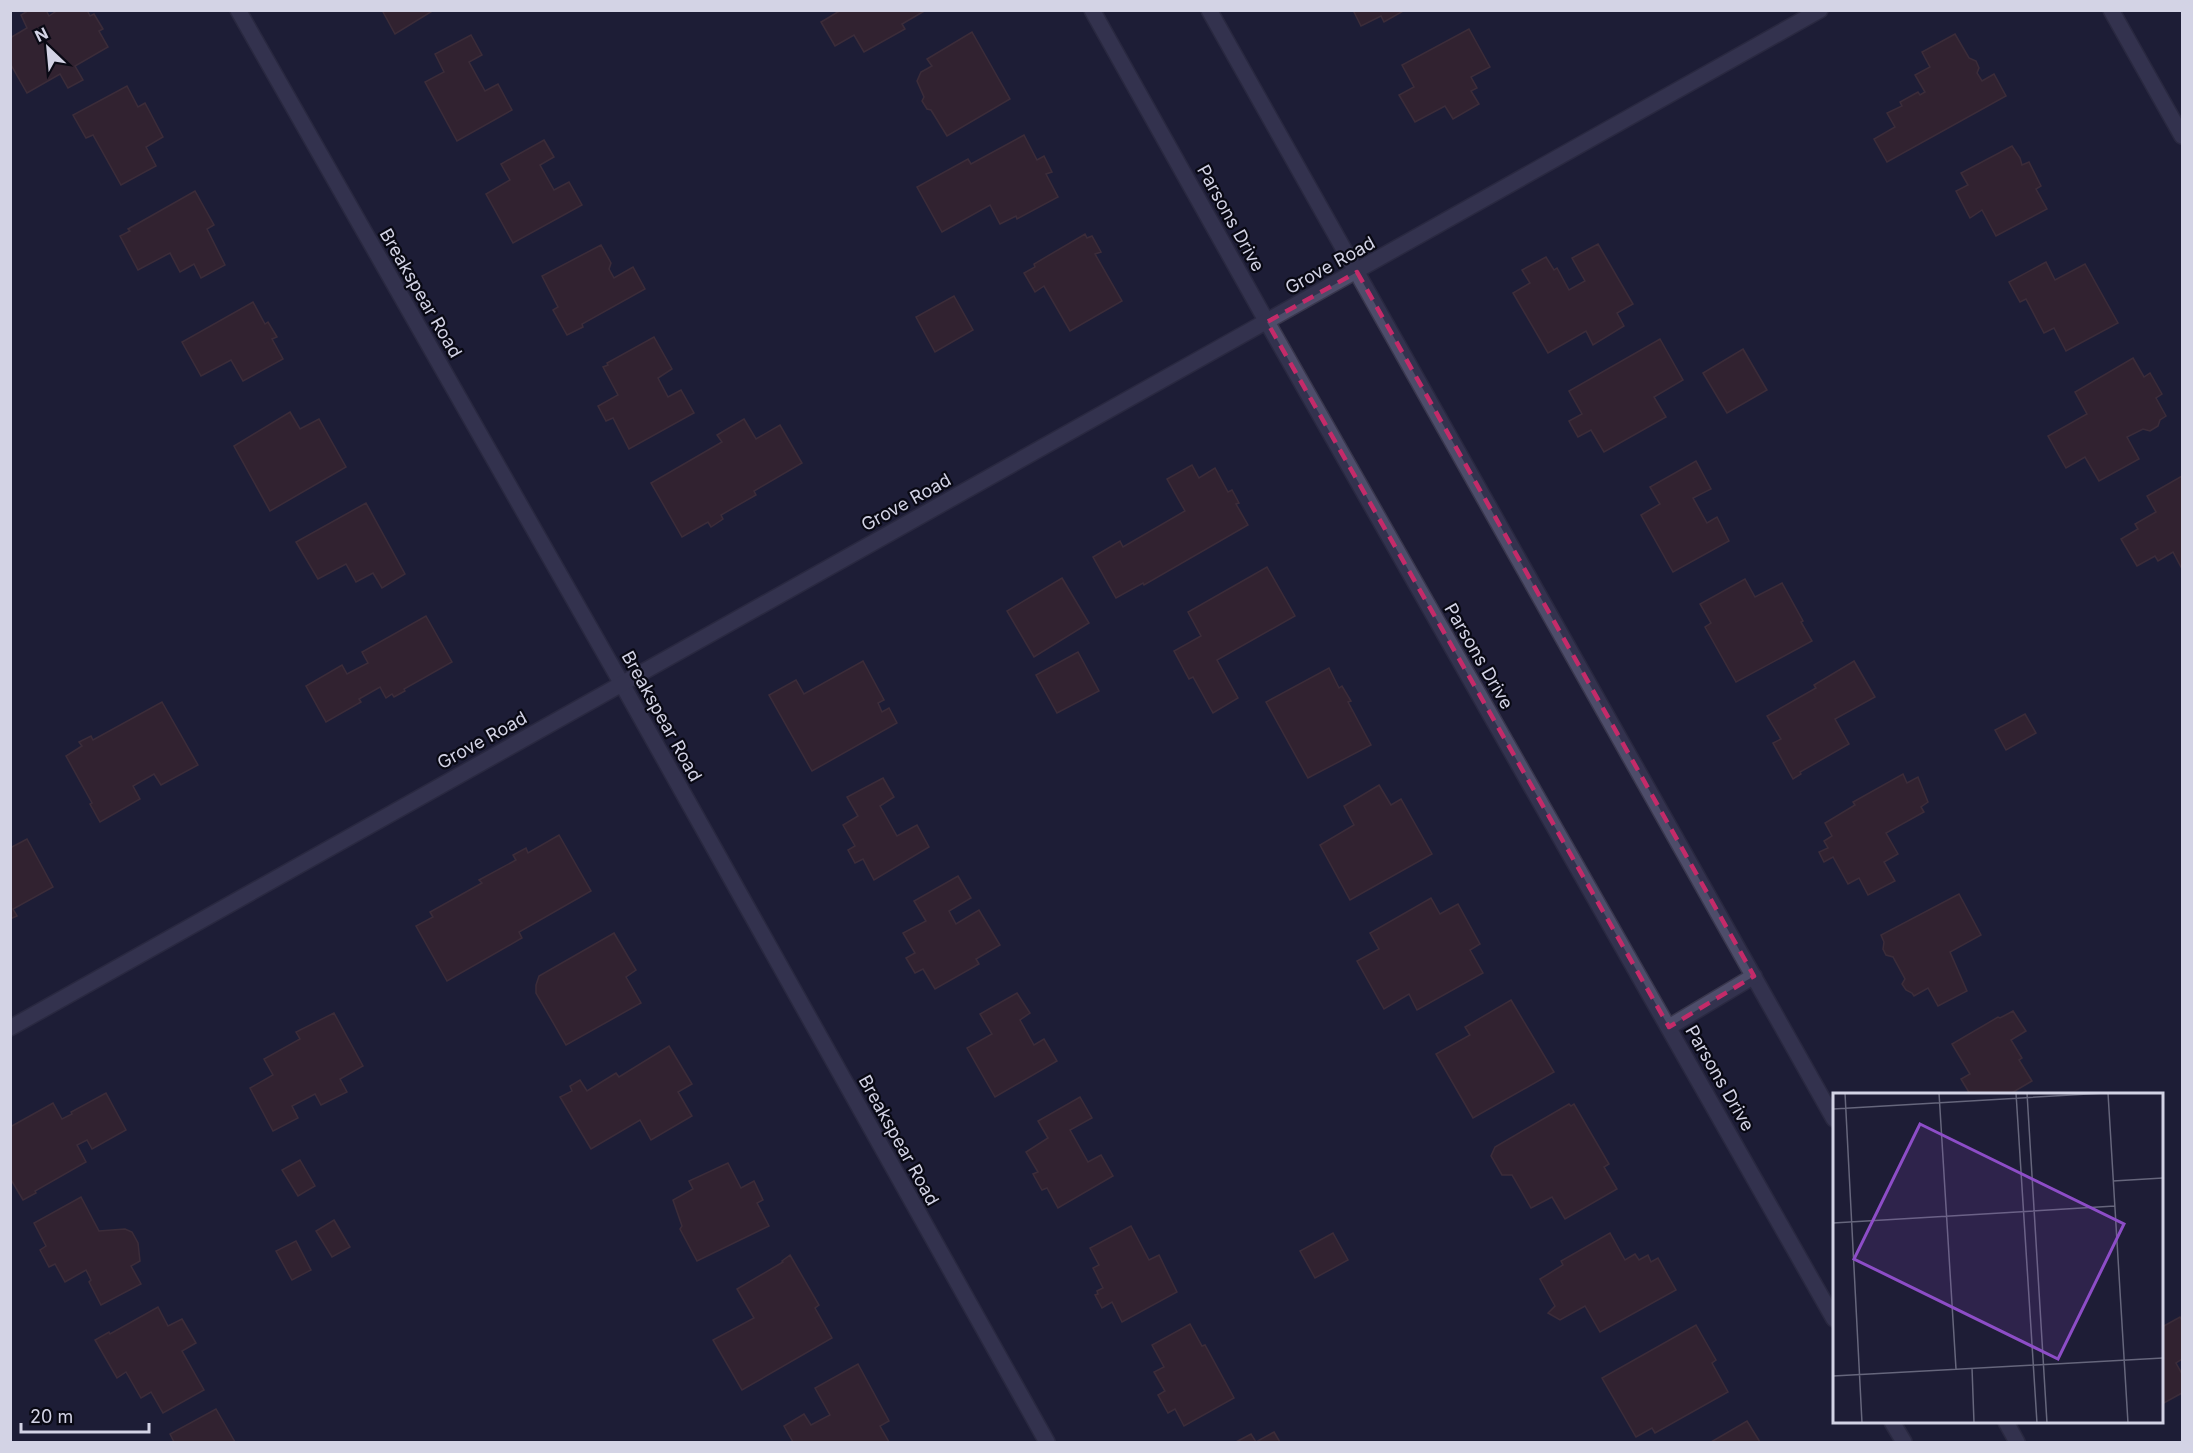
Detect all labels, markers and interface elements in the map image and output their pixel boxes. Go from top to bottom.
north arrow [18,18,78,78]
text: N [32,23,51,46]
street label: Parsons Drive [1193,161,1269,275]
street label: Breakspear Road [376,225,466,361]
street label: Grove Road [1282,232,1378,298]
street label: Grove Road [858,469,954,535]
street label: Parsons Drive [1440,599,1518,713]
street label: Breakspear Road [618,647,706,785]
street label: Grove Road [434,707,530,773]
street label: Parsons Drive [1681,1021,1759,1135]
street label: Breakspear Road [855,1071,943,1209]
inset map [1833,1093,2163,1423]
scale bar [21,1396,148,1434]
text: 20 m [30,1406,73,1427]

